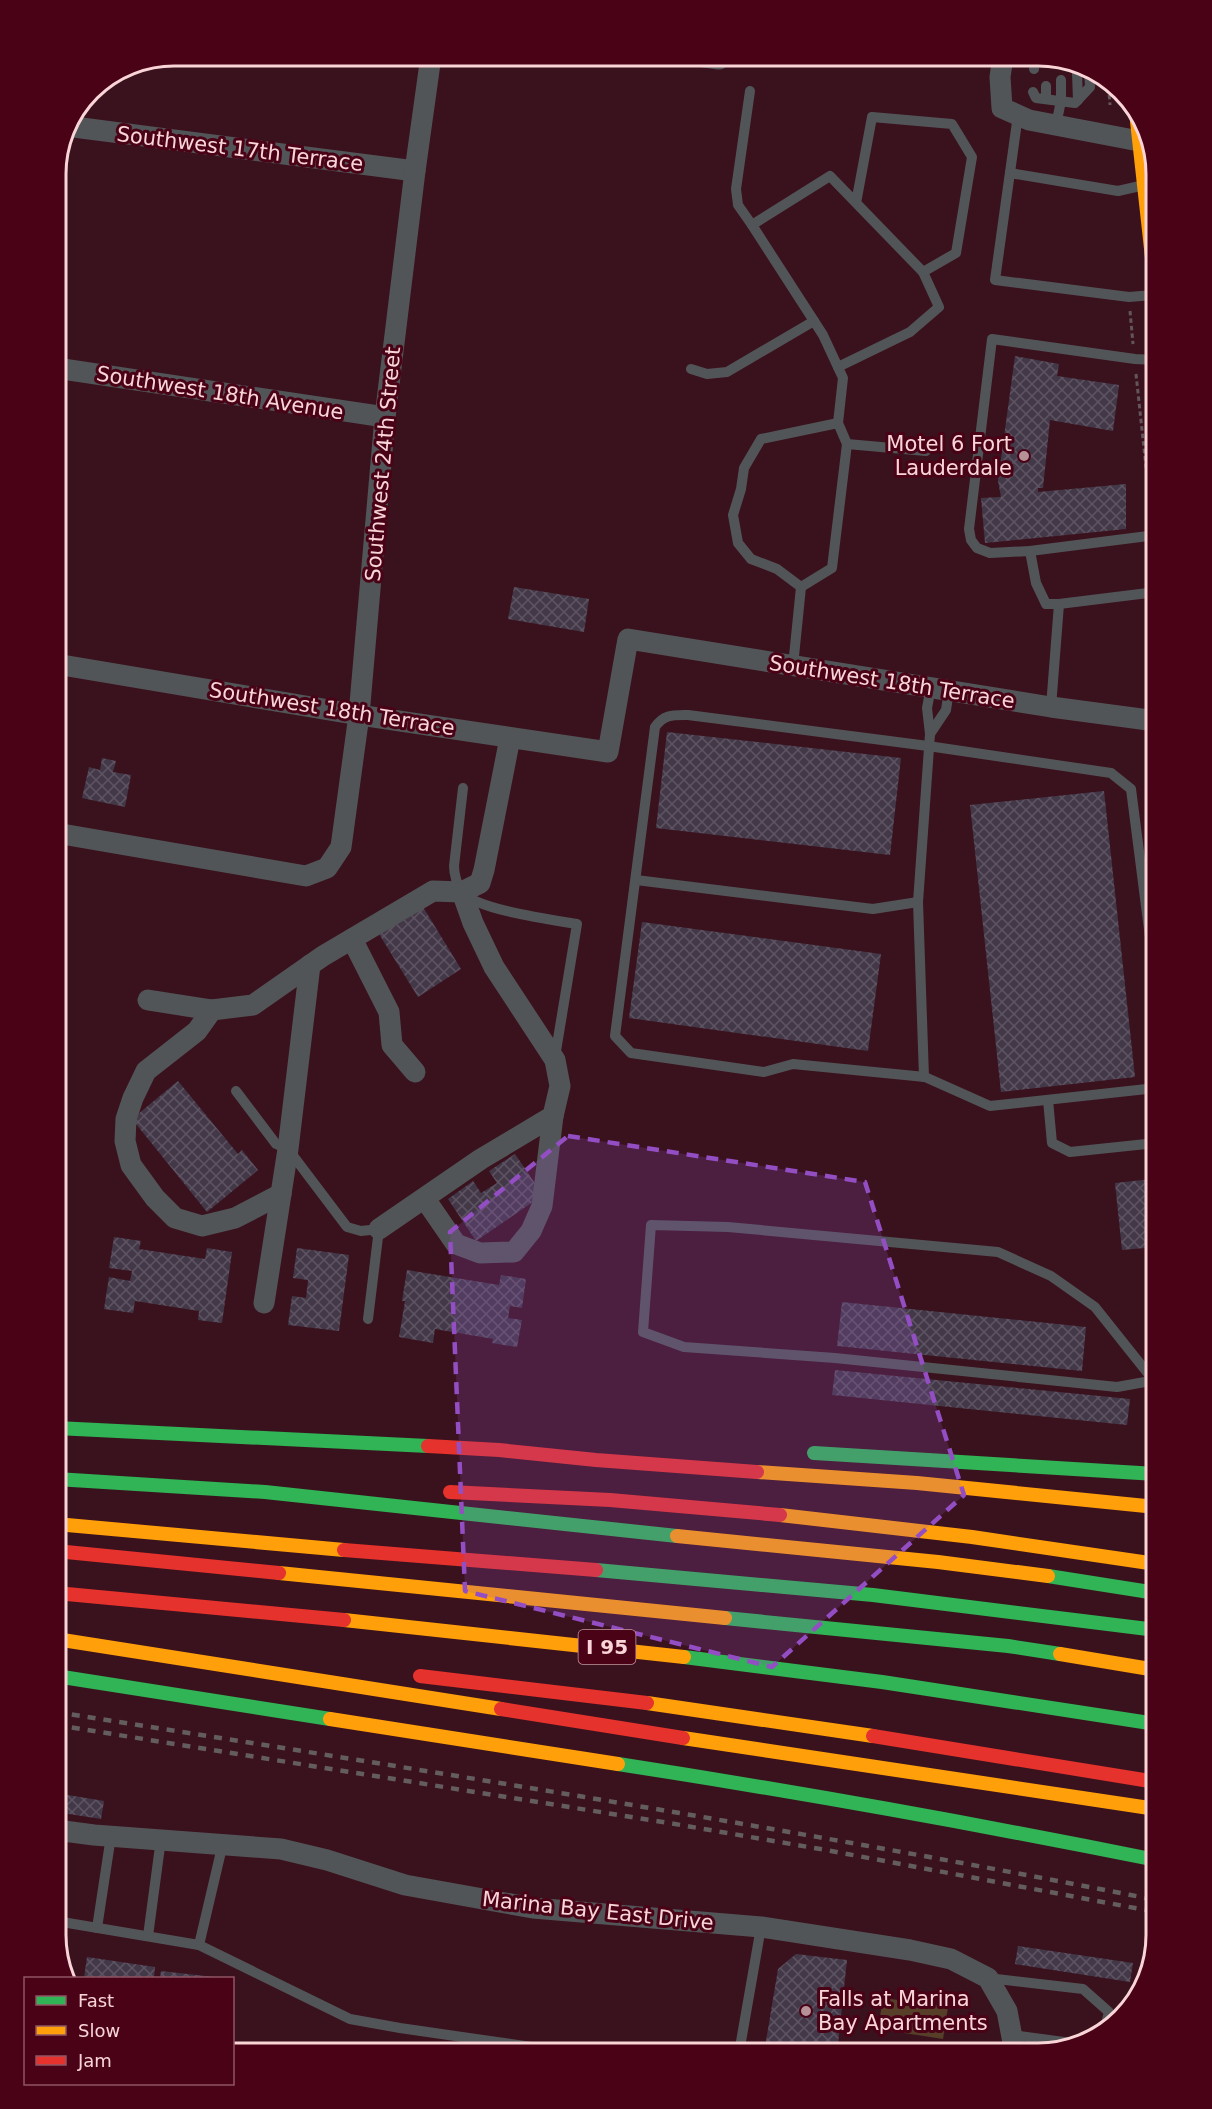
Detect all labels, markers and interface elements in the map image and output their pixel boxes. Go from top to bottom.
street label: Southwest 17th Terrace [115,122,365,176]
street label: Southwest 24th Street [361,346,405,582]
street label: Southwest 18th Avenue [95,362,345,424]
place label: Motel 6 Fort Lauderdale [886,432,1012,480]
marker: Motel 6 Fort Lauderdale [1017,449,1031,463]
street label: Southwest 18th Terrace [767,651,1017,713]
street label: Southwest 18th Terrace [207,678,457,740]
road number: I 95 [578,1630,636,1664]
street label: Marina Bay East Drive [481,1887,715,1935]
legend [24,1977,234,2085]
place label: Falls at Marina Bay Apartments [818,1987,988,2035]
text: Fast [78,1990,114,2011]
marker: Falls at Marina Bay Apartments [799,2004,813,2018]
text: Slow [78,2020,120,2041]
text: Jam [77,2050,112,2071]

